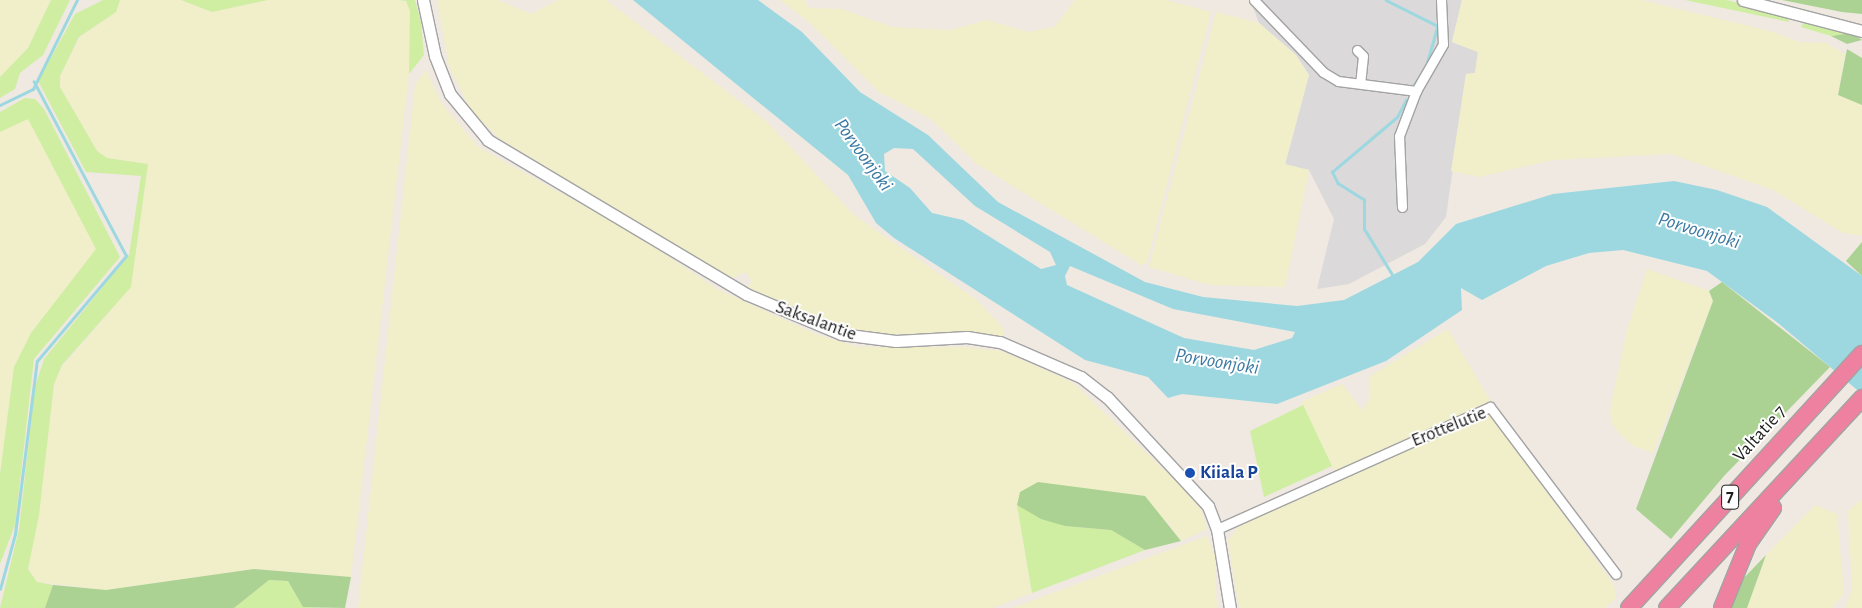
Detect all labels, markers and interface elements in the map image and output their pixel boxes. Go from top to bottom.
water label: Porvoonjoki [829,114,897,196]
water label: Porvoonjoki [1655,207,1743,255]
street label: Saksalantie [772,296,860,346]
water label: Porvoonjoki [1174,344,1260,380]
street label: Valtatie 7 [1729,401,1791,467]
street label: Erottelutie [1408,402,1490,452]
place label: Kiiala P [1200,462,1258,484]
marker: Kiiala P [1184,467,1196,479]
road number: 7 [1720,482,1740,512]

